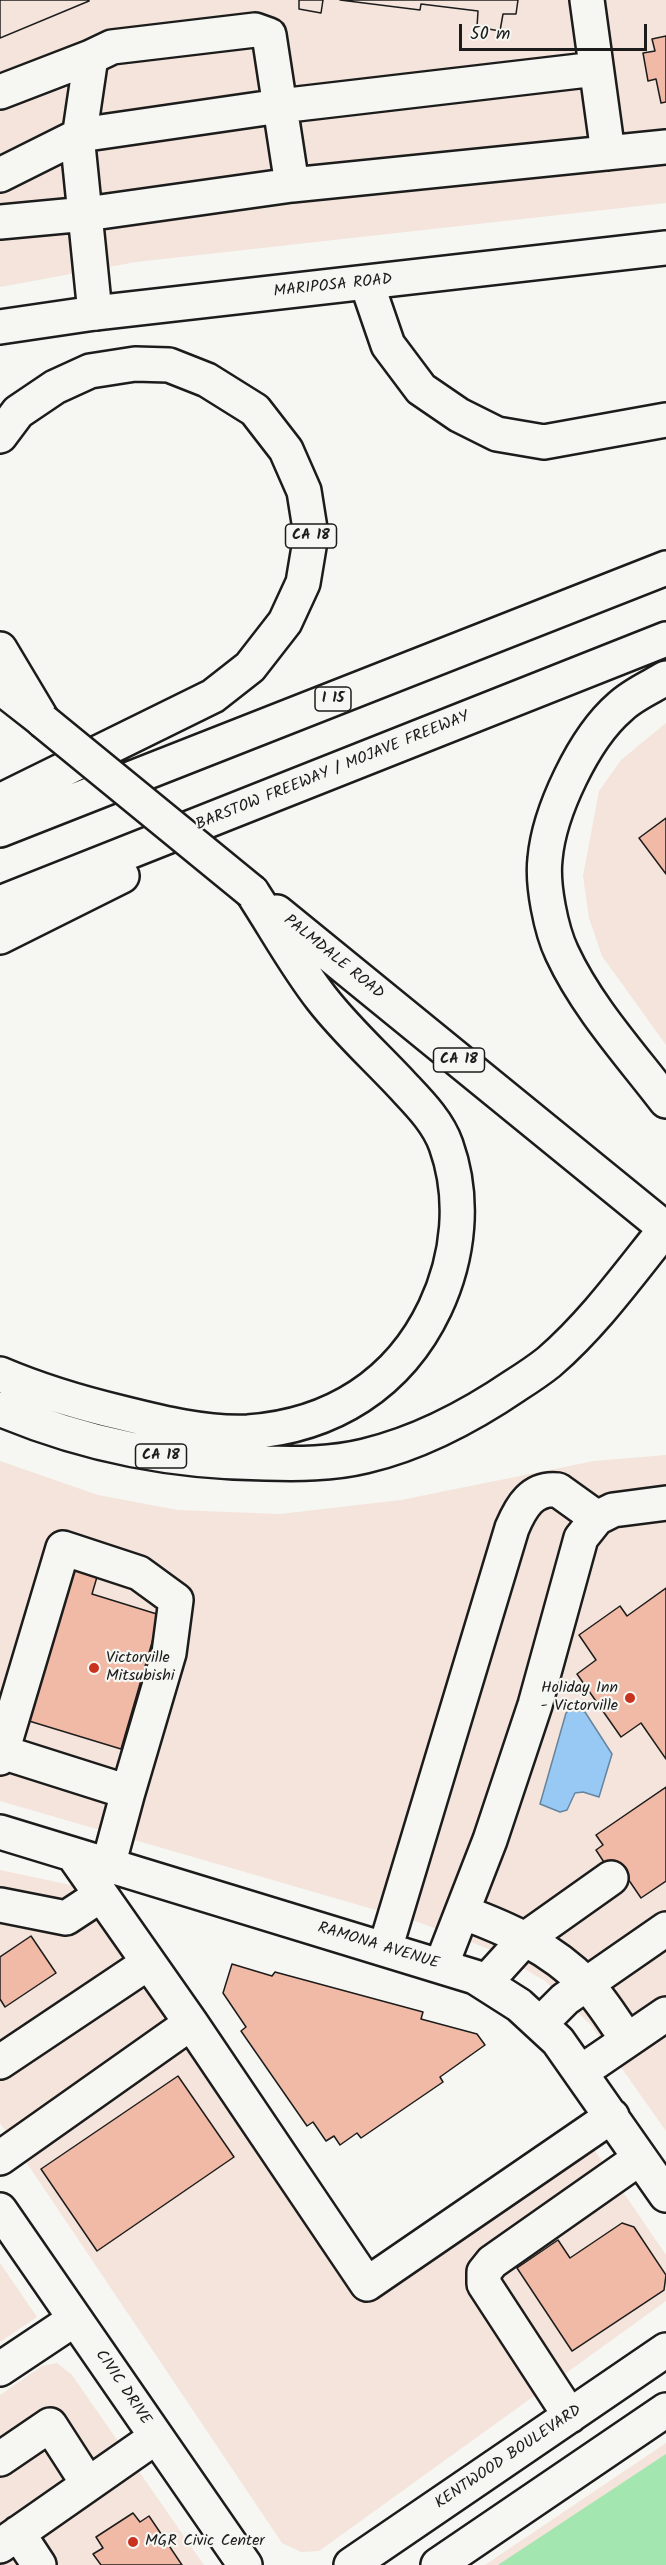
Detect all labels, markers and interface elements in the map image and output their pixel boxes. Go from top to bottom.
scale bar [462,12,650,50]
text: 50 m [470,20,510,49]
street label: MARIPOSA ROAD [273,271,393,303]
road number: CA 18 [286,524,336,548]
road number: I 15 [315,687,351,711]
street label: BARSTOW FREEWAY / MOJAVE FREEWAY [193,708,473,836]
street label: PALMDALE ROAD [279,912,387,1004]
road number: CA 18 [434,1048,484,1072]
road number: CA 18 [136,1444,186,1468]
place label: Victorville Mitsubishi [106,1649,175,1687]
marker: Victorville Mitsubishi [87,1661,101,1675]
place label: Holiday Inn - Victorville [540,1679,618,1717]
marker: Holiday Inn - Victorville [623,1691,637,1705]
street label: RAMONA AVENUE [315,1919,441,1975]
street label: CIVIC DRIVE [90,2347,154,2429]
street label: KENTWOOD BOULEVARD [432,2402,586,2514]
place label: MGR Civic Center [145,2532,265,2552]
marker: MGR Civic Center [126,2535,140,2549]

